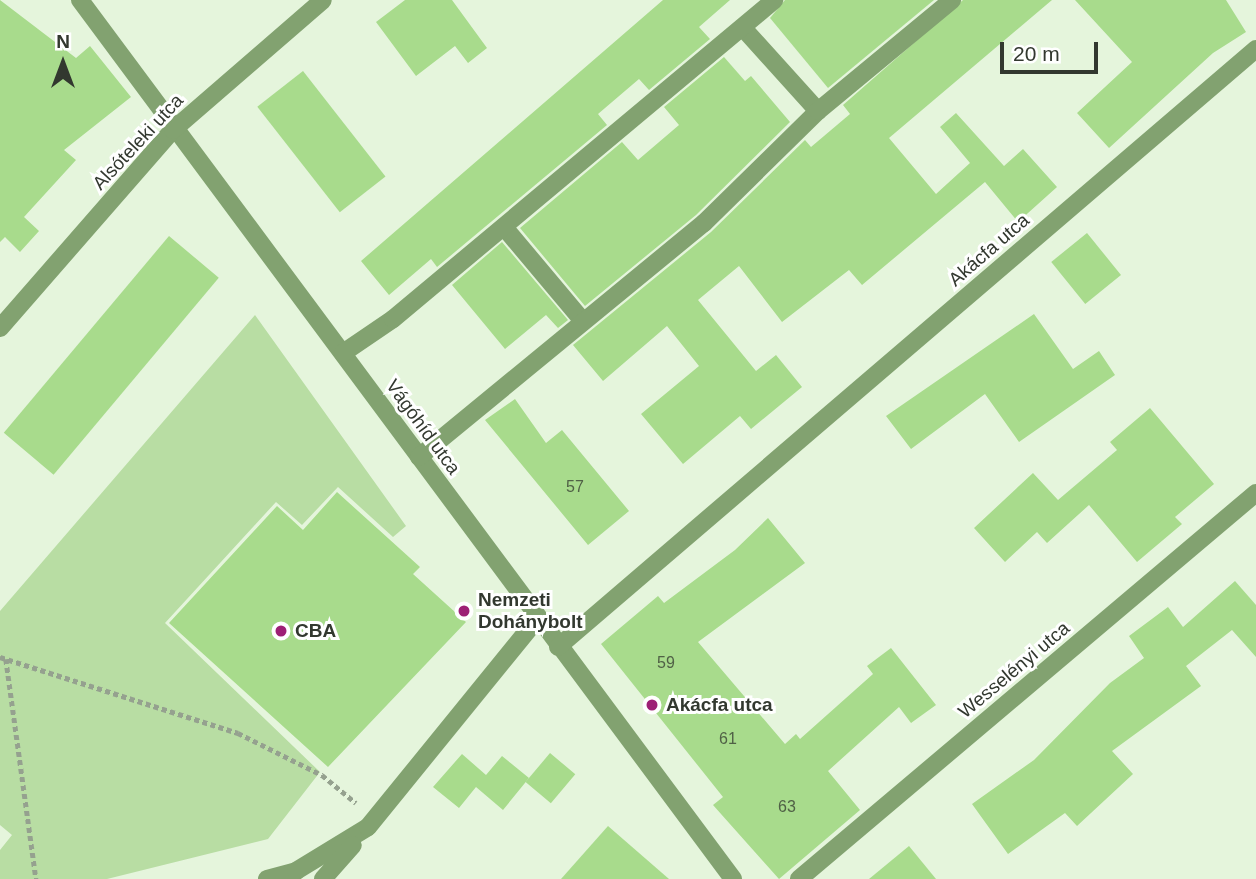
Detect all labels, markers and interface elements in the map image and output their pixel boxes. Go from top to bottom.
north arrow [28,28,98,98]
scale bar [1004,28,1102,72]
text: N [56,31,70,52]
text: 20 m [1013,42,1060,65]
street label: Alsóteleki utca [88,89,188,195]
street label: Akácfa utca [944,209,1034,291]
street label: Vágóhíd utca [381,375,465,479]
house number: 57 [566,477,584,497]
place label: Nemzeti Dohánybolt [478,589,582,633]
marker: Nemzeti Dohánybolt [456,603,472,619]
street label: Wesselényi utca [954,617,1074,723]
place label: CBA [295,620,336,642]
marker: CBA [273,623,289,639]
house number: 59 [657,653,675,673]
place label: Akácfa utca [666,694,773,716]
marker: Akácfa utca [644,697,660,713]
house number: 61 [719,729,737,749]
house number: 63 [778,797,796,817]

